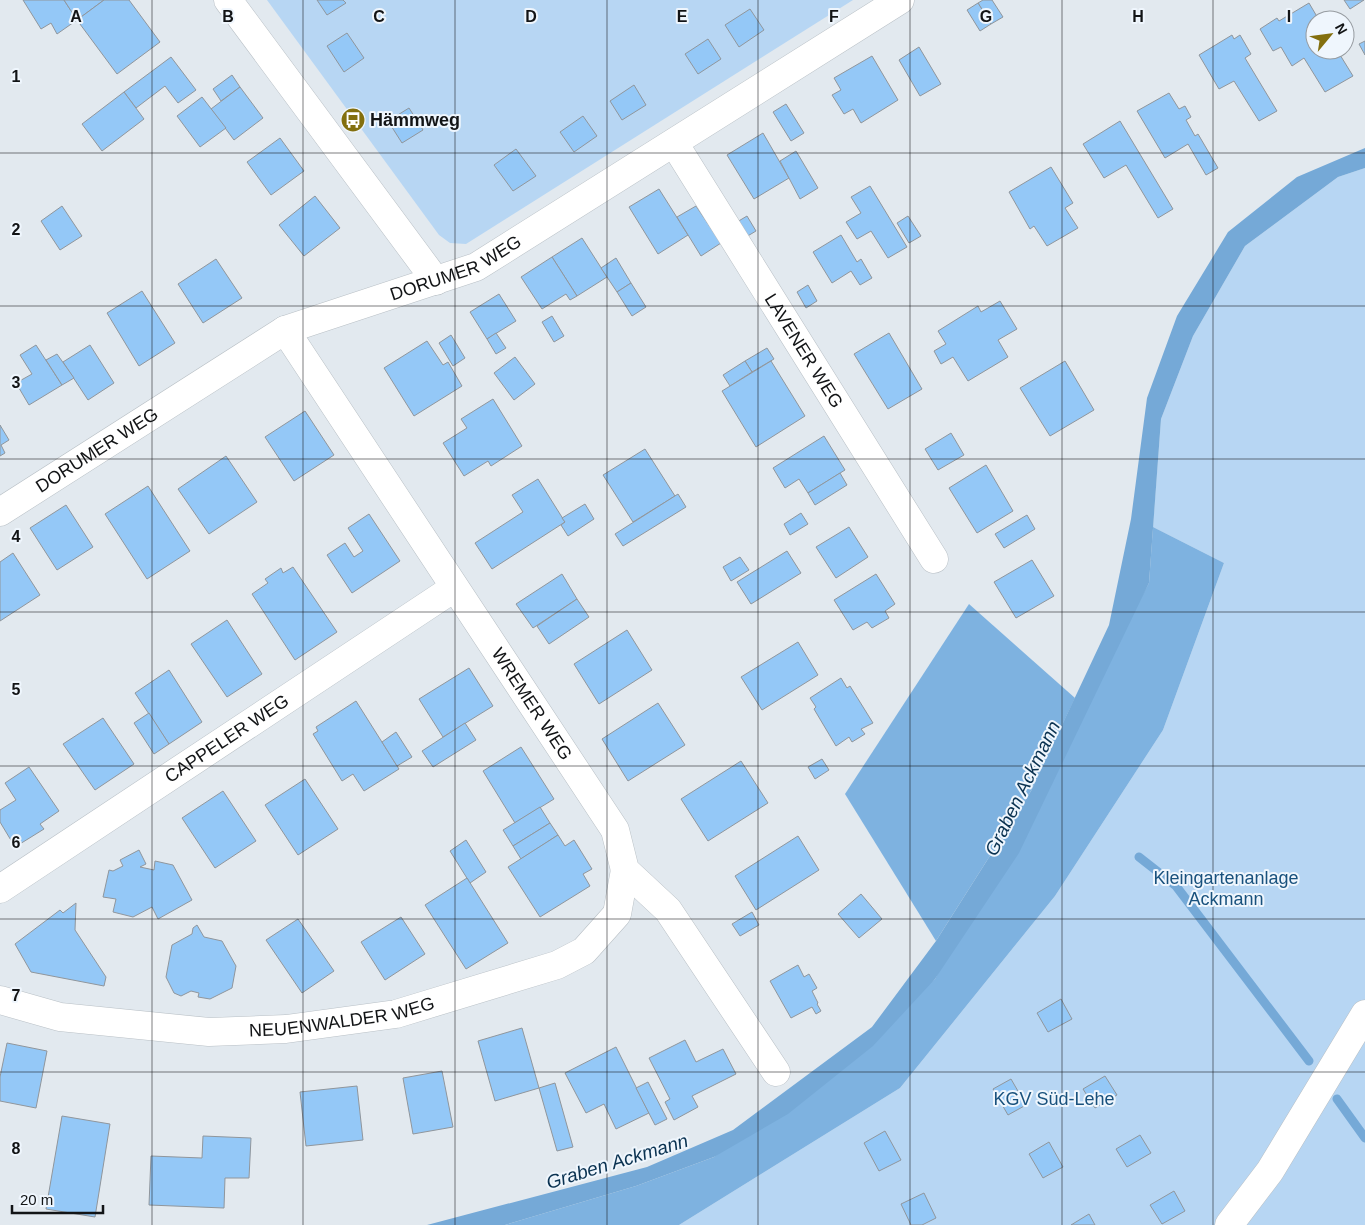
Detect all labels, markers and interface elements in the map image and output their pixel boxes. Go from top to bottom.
text: A [70,8,82,25]
text: B [222,8,234,25]
text: C [373,8,385,25]
text: D [525,8,537,25]
text: E [677,8,688,25]
text: F [829,8,839,25]
text: G [980,8,992,25]
text: H [1132,8,1144,25]
text: I [1287,8,1291,25]
north arrow [1305,10,1355,60]
text: N [1332,20,1351,37]
text: 1 [12,68,21,85]
bus stop icon: Hämmweg [340,107,366,133]
place label: Hämmweg [370,110,460,130]
text: 2 [12,221,21,238]
street label: DORUMER WEG [388,231,525,305]
street label: LAVENER WEG [761,290,847,412]
text: 3 [12,374,21,391]
street label: DORUMER WEG [32,404,162,496]
text: 4 [12,528,21,545]
street label: WREMER WEG [488,644,576,764]
text: 5 [12,681,21,698]
street label: CAPPELER WEG [161,691,292,787]
water label: Graben Ackmann [981,717,1064,859]
text: 6 [12,834,21,851]
park label: Kleingartenanlage Ackmann [1153,868,1299,909]
text: 7 [12,987,21,1004]
street label: NEUENWALDER WEG [249,993,437,1040]
park label: KGV Süd-Lehe [993,1089,1115,1109]
water label: Graben Ackmann [544,1130,691,1193]
text: 8 [12,1140,21,1157]
scale bar [12,1182,104,1214]
text: 20 m [20,1191,53,1208]

